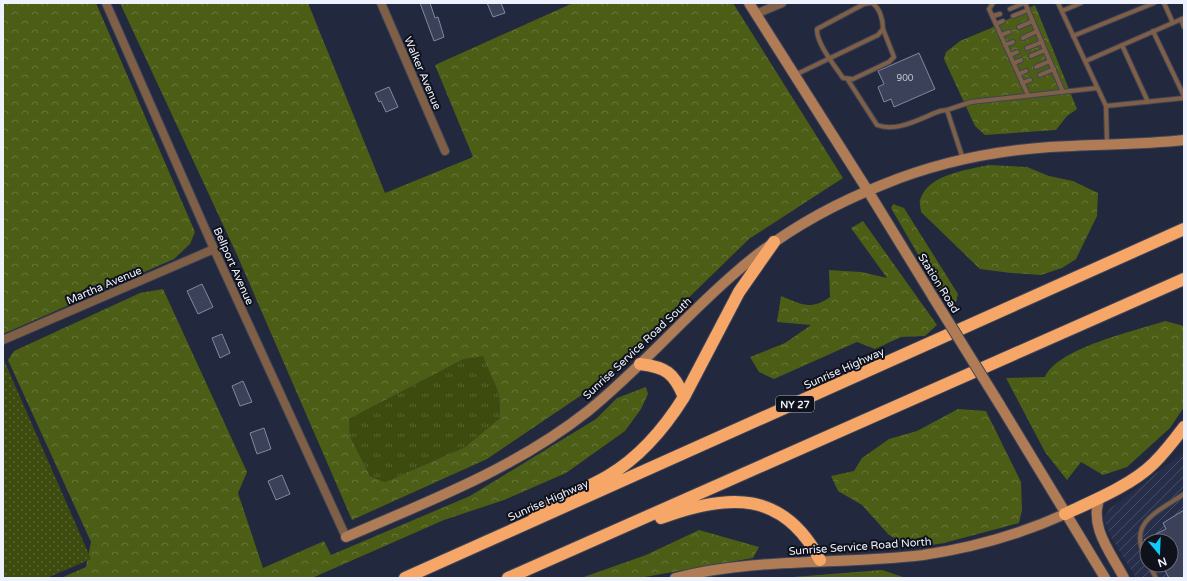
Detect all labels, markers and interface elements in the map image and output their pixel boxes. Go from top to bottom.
street label: Walker Avenue [401,35,444,112]
house number: 900 [897,73,914,84]
street label: Bellport Avenue [211,225,256,307]
street label: Station Road [915,251,962,315]
street label: Martha Avenue [65,264,144,307]
street label: Sunrise Service Road South [580,295,694,402]
street label: Sunrise Highway [802,345,886,392]
road number: NY 27 [776,396,814,412]
street label: Sunrise Highway [506,477,590,524]
north arrow [1139,533,1179,573]
street label: Sunrise Service Road North [788,535,932,558]
text: N [1156,554,1168,570]

